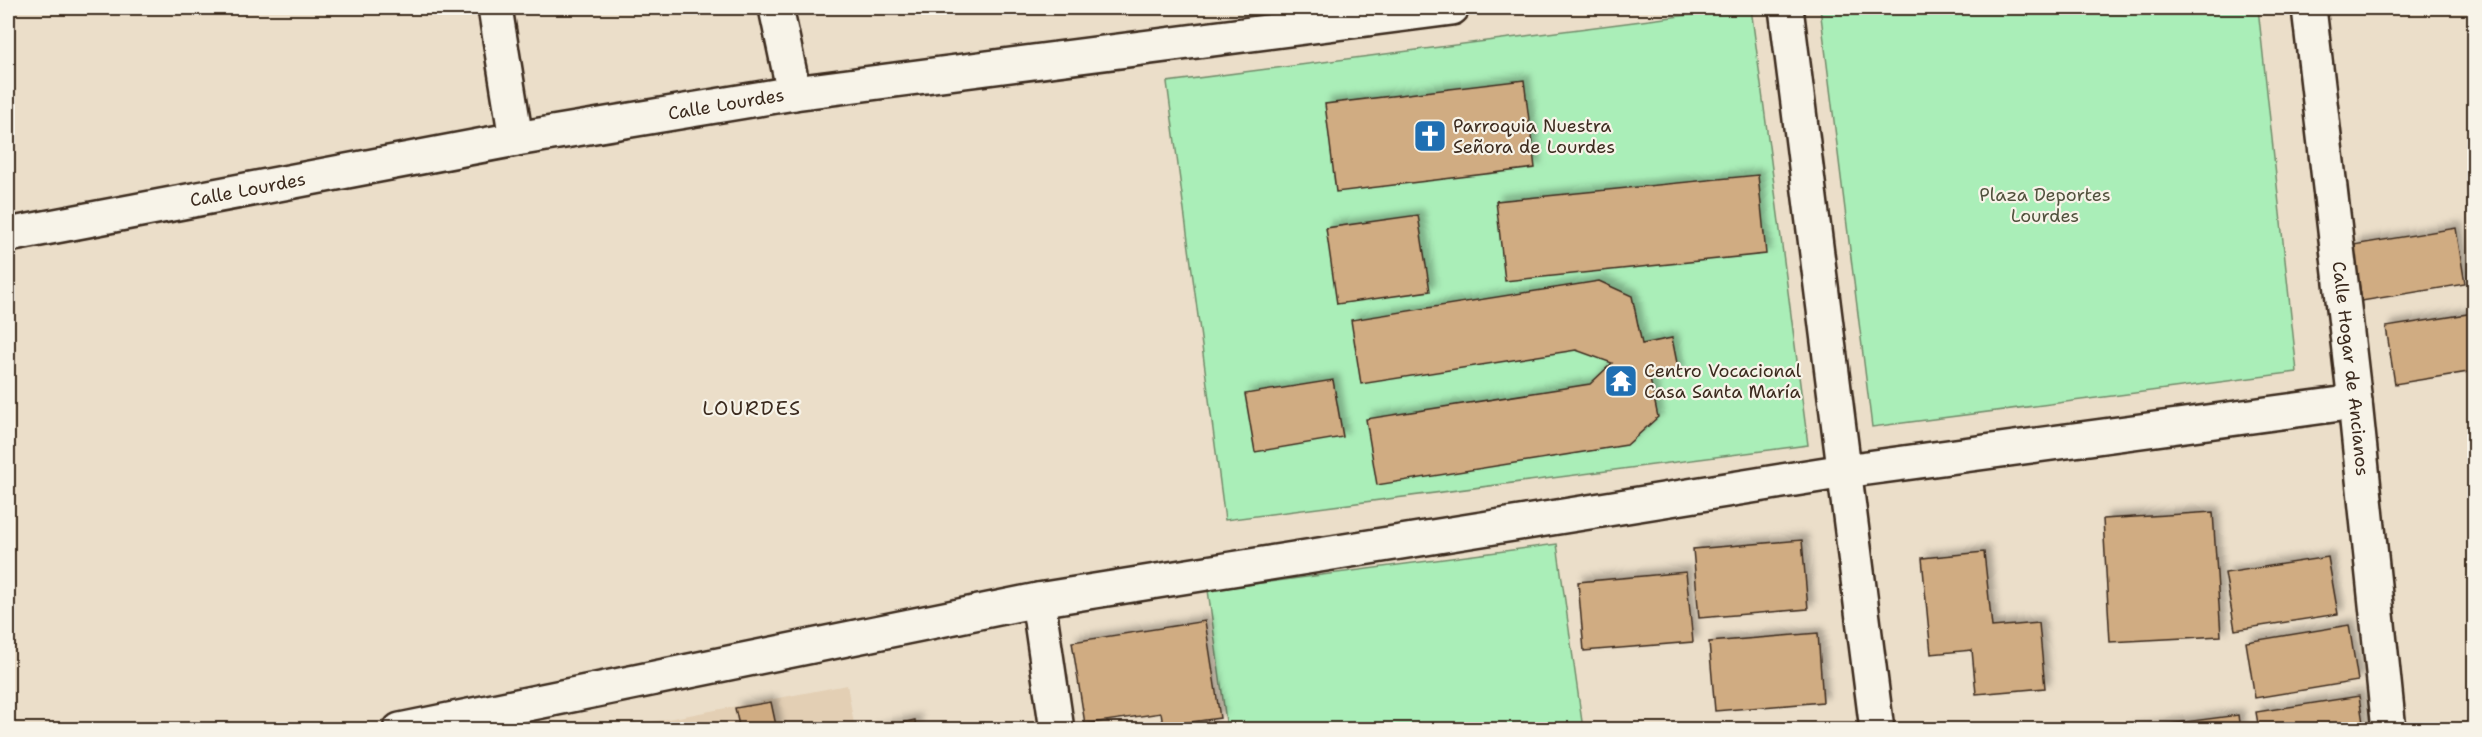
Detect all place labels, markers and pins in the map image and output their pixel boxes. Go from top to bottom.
place label: Parroquia Nuestra Señora de Lourdes [1453,114,1615,159]
church icon: Parroquia Nuestra Señora de Lourdes [1412,118,1448,154]
place label: Centro Vocacional Casa Santa María [1644,359,1802,404]
temple icon: Centro Vocacional Casa Santa María [1603,363,1639,399]

